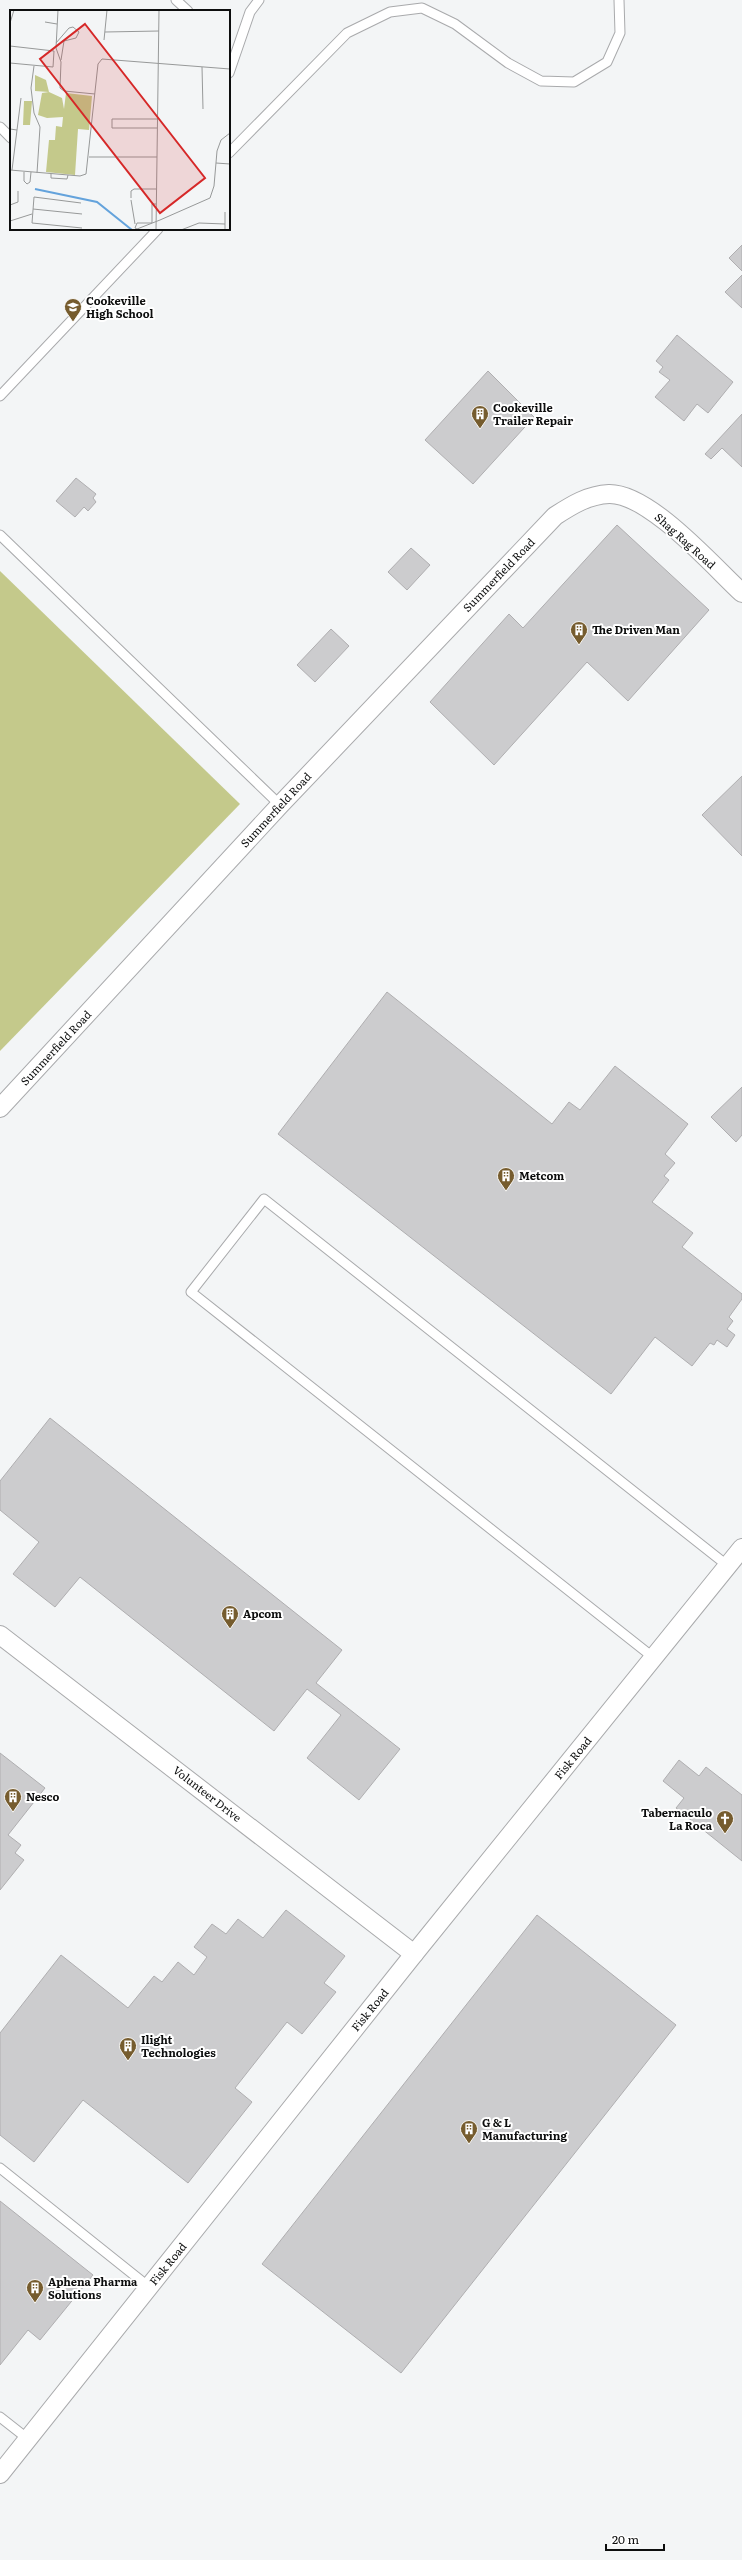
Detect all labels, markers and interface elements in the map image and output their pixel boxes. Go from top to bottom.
inset map [10,10,230,230]
place label: Cookeville High School [86,292,154,321]
school or university icon: Cookeville High School [63,297,83,322]
place label: Cookeville Trailer Repair [493,399,573,428]
building icon: Cookeville Trailer Repair [470,404,490,429]
street label: Shag Rag Road [652,509,720,572]
street label: Summerfield Road [459,534,538,615]
building icon: The Driven Man [569,620,589,645]
place label: The Driven Man [592,621,680,637]
street label: Summerfield Road [236,768,314,850]
street label: Summerfield Road [16,1006,94,1088]
building icon: Metcom [496,1166,516,1191]
place label: Metcom [519,1167,564,1183]
building icon: Apcom [220,1604,240,1629]
place label: Apcom [243,1605,282,1621]
street label: Fisk Road [550,1732,595,1782]
street label: Volunteer Drive [170,1761,245,1825]
building icon: Nesco [3,1787,23,1812]
place label: Nesco [26,1788,59,1804]
place label: Tabernaculo La Roca [641,1804,713,1833]
church icon: Tabernaculo La Roca [715,1809,735,1834]
street label: Fisk Road [347,1984,392,2034]
place label: Ilight Technologies [141,2031,216,2060]
building icon: Ilight Technologies [118,2036,138,2061]
place label: G & L Manufacturing [482,2114,567,2143]
building icon: G & L Manufacturing [459,2119,479,2144]
street label: Fisk Road [145,2238,190,2288]
place label: Aphena Pharma Solutions [48,2273,138,2302]
building icon: Aphena Pharma Solutions [25,2278,45,2303]
scale bar [606,2526,664,2552]
text: 20 m [612,2530,639,2548]

